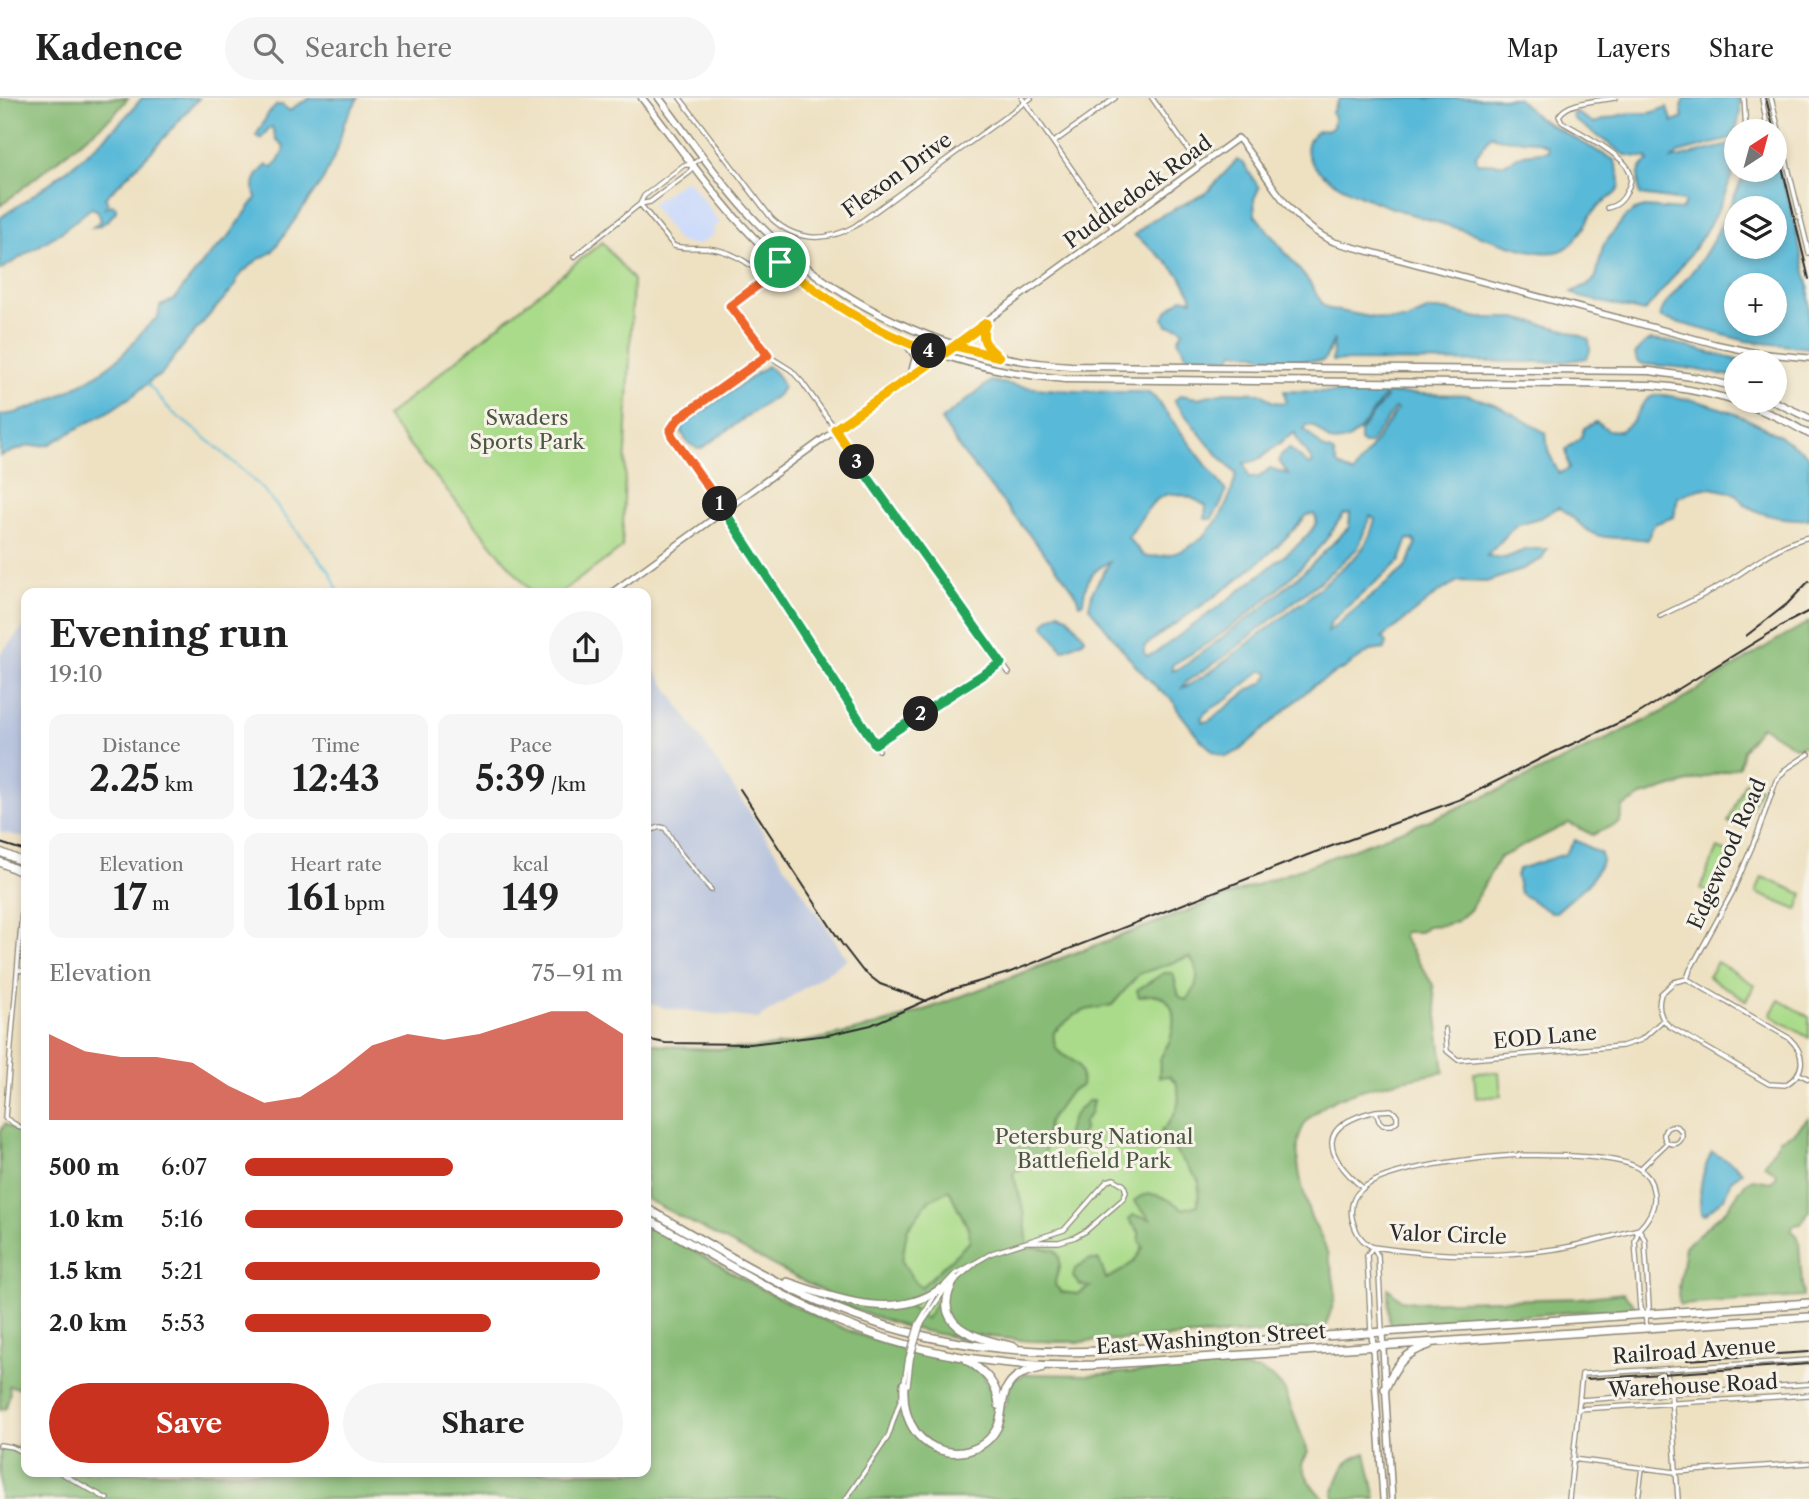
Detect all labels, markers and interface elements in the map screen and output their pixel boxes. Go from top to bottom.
search box [225,17,715,80]
text: Kadence [35,28,183,69]
icon: search [249,29,287,67]
text: Search here [305,32,452,64]
text: Map [1507,34,1558,63]
text: Layers [1596,34,1671,63]
text: Share [1709,34,1774,63]
north arrow [1724,119,1787,182]
map controls [1724,119,1787,413]
street label: Flexon Drive [837,127,956,223]
street label: Puddledock Road [1059,130,1217,254]
button: layers [1724,196,1787,259]
pin [750,232,810,292]
icon: arrive [761,243,799,281]
button: + [1724,273,1787,336]
pin: 4 [912,334,946,368]
text: 4 [923,339,934,362]
button: − [1724,350,1787,413]
park label: Swaders Sports Park [470,405,585,454]
pin: 3 [840,444,874,480]
text: 3 [851,450,862,473]
pin: 1 [702,486,738,522]
text: 1 [715,492,724,515]
text: Evening run [49,610,289,657]
button: share [549,611,623,685]
text: 19:10 [49,660,103,688]
pin: 2 [904,696,939,732]
text: 2 [915,702,926,725]
text: Distance [102,734,181,757]
text: Time [312,734,360,757]
text: Pace [509,734,552,757]
text: 2.25 [89,757,160,800]
text: 12:43 [292,757,380,800]
text: 5:39 [475,757,546,800]
text: km [160,773,193,796]
text: /km [546,773,586,796]
street label: Edgewood Road [1682,774,1771,933]
text: Elevation [99,853,184,876]
text: Heart rate [290,853,382,876]
text: kcal [513,853,549,876]
text: 17 [113,876,147,919]
text: 161 [287,876,339,919]
text: 149 [502,876,559,919]
text: m [147,892,170,915]
text: bpm [339,892,385,915]
text: Elevation [49,959,152,987]
text: 75–91 m [531,959,623,987]
street label: EOD Lane [1492,1020,1598,1053]
park label: Petersburg National Battlefield Park [995,1124,1193,1173]
text: 500 m [49,1153,120,1181]
text: 6:07 [161,1153,207,1181]
text: 1.0 km [49,1205,124,1233]
text: 5:16 [161,1205,203,1233]
street label: Valor Circle [1388,1220,1507,1249]
text: 1.5 km [49,1257,122,1285]
text: 5:21 [161,1257,203,1285]
text: 2.0 km [49,1309,127,1337]
text: 5:53 [161,1309,205,1337]
street label: East Washington Street [1095,1318,1327,1359]
street label: Railroad Avenue [1611,1332,1777,1369]
street label: Warehouse Road [1606,1369,1779,1402]
button: Save [49,1383,329,1463]
button: Share [343,1383,623,1463]

